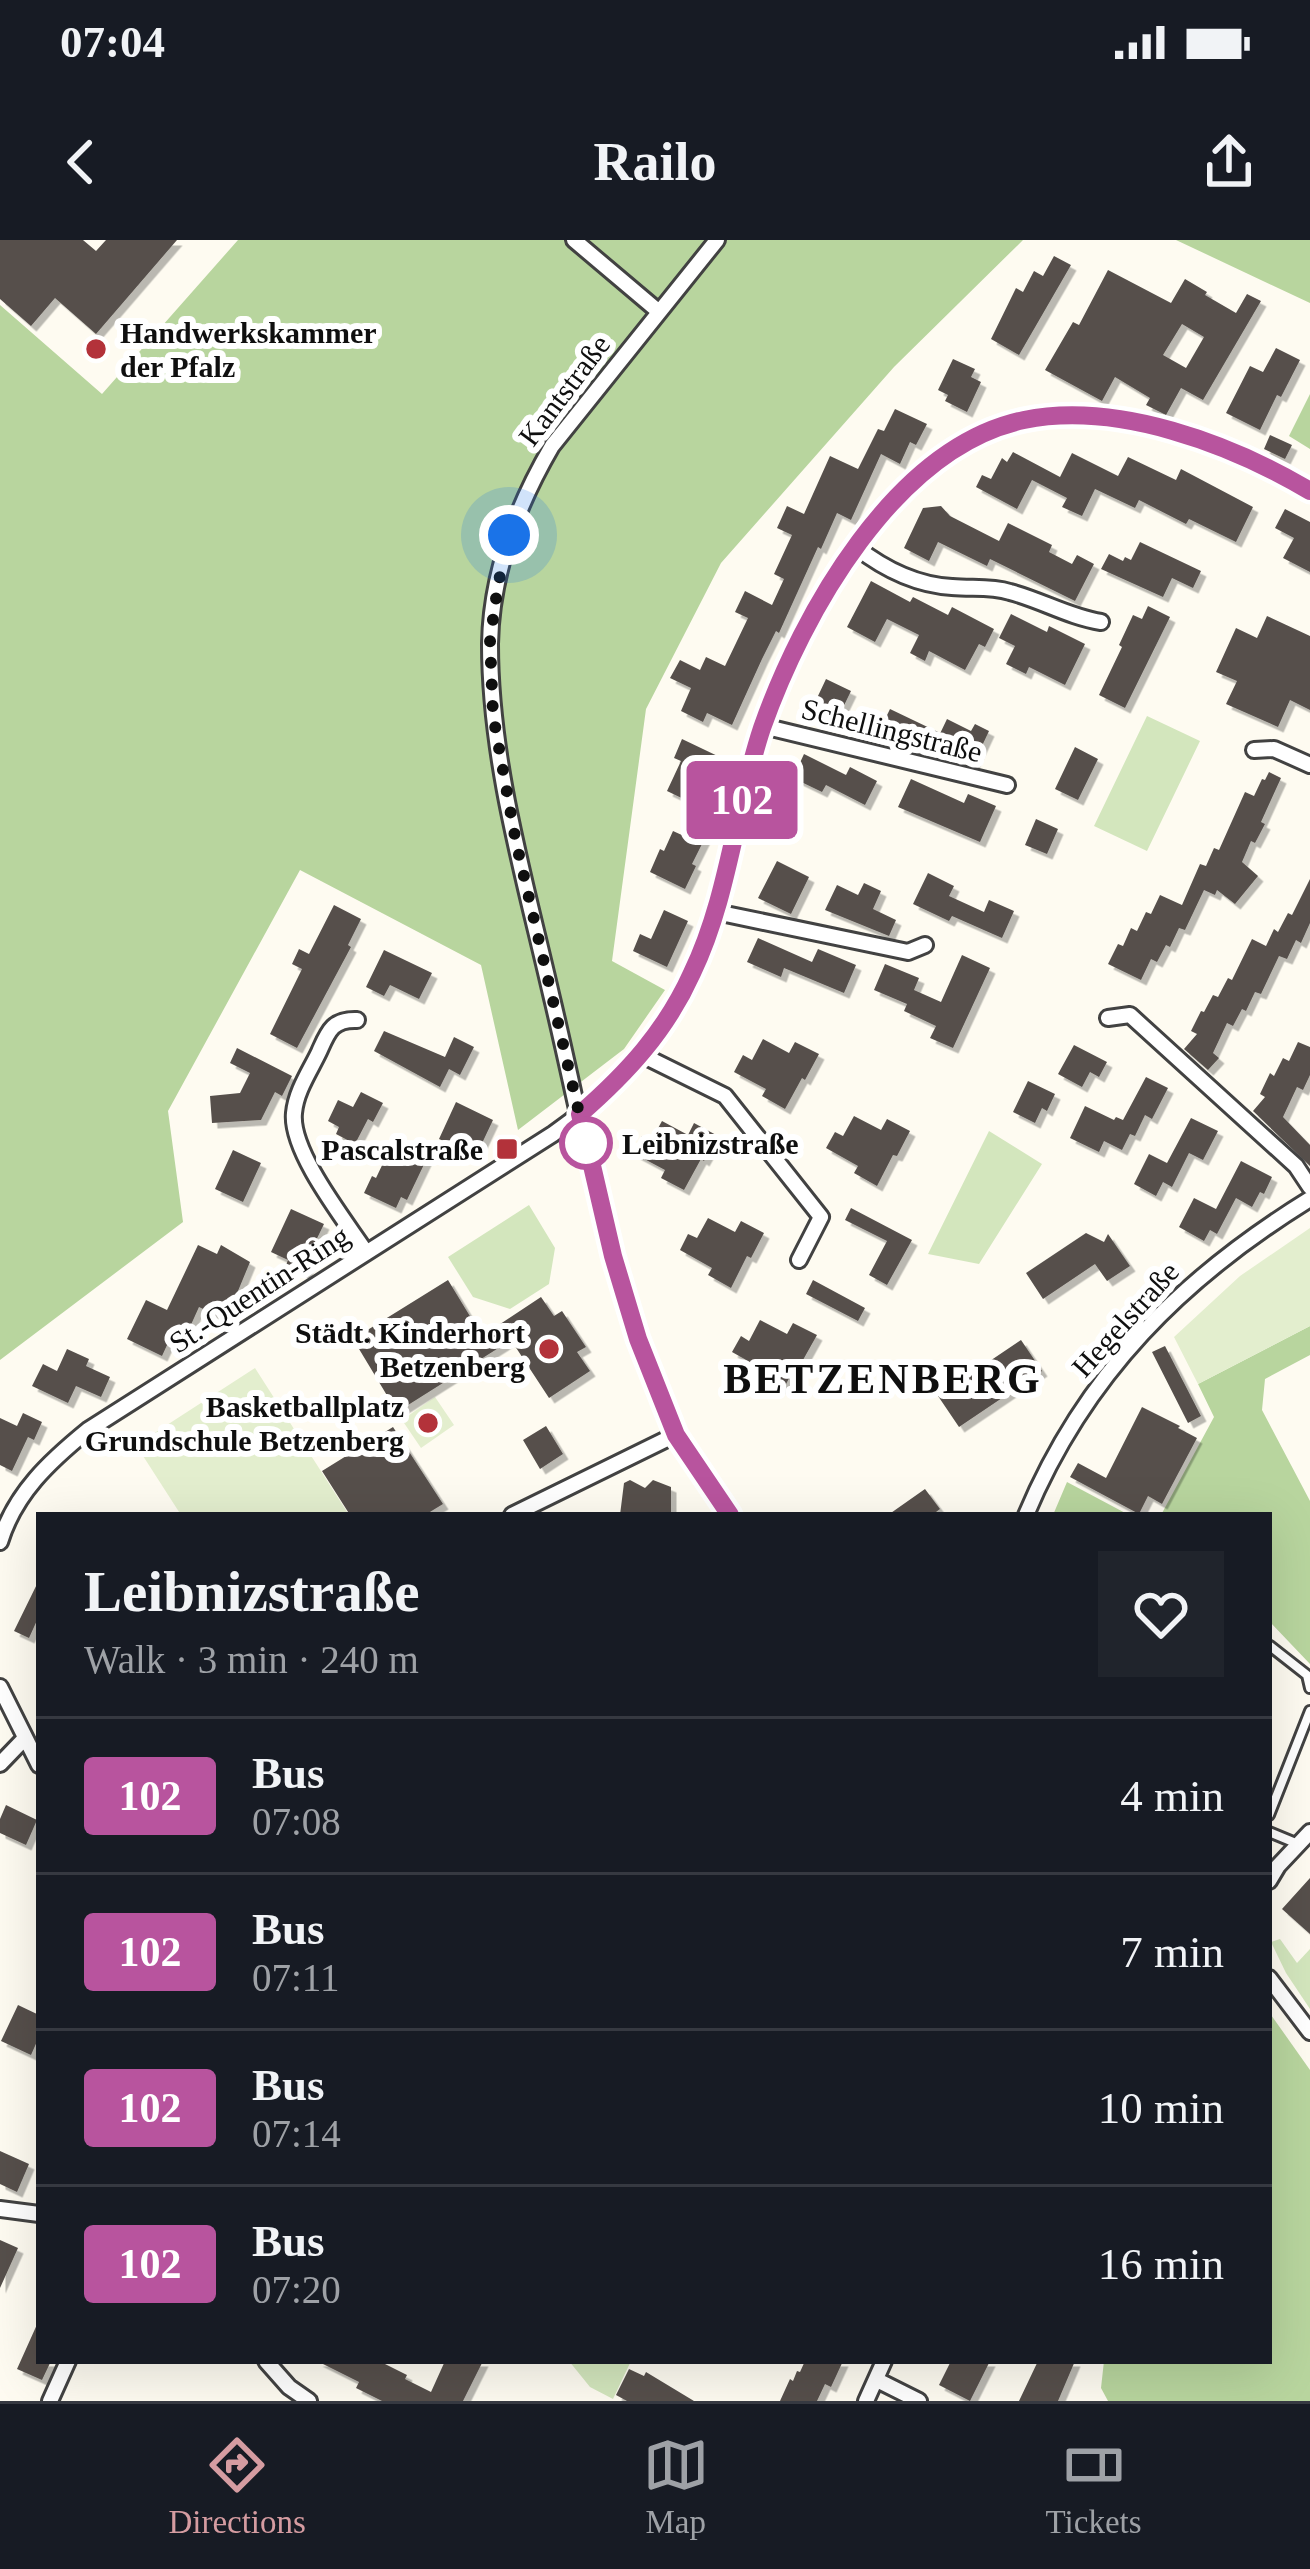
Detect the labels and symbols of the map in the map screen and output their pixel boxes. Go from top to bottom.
place label: Handwerkskammer der Pfalz [120,316,377,383]
street label: Kantstraße [512,328,616,452]
marker: Handwerkskammer der Pfalz [83,336,109,362]
your location [479,505,539,565]
street label: Schellingstraße [798,692,986,768]
line badge: 102 [673,761,811,839]
marker: Leibnizstraße [561,1118,611,1168]
place label: Leibnizstraße [622,1127,799,1160]
place label: Pascalstraße [321,1133,483,1166]
marker: Pascalstraße [494,1136,520,1162]
street label: St.-Quentin-Ring [163,1219,355,1359]
street label: Hegelstraße [1065,1255,1185,1383]
place label: Städt. Kinderhort Betzenberg [295,1316,525,1383]
marker: Städt. Kinderhort Betzenberg [536,1336,562,1362]
district label: BETZENBERG [723,1356,1043,1402]
place label: Basketballplatz Grundschule Betzenberg [85,1390,404,1457]
marker: Basketballplatz Grundschule Betzenberg [415,1410,441,1436]

